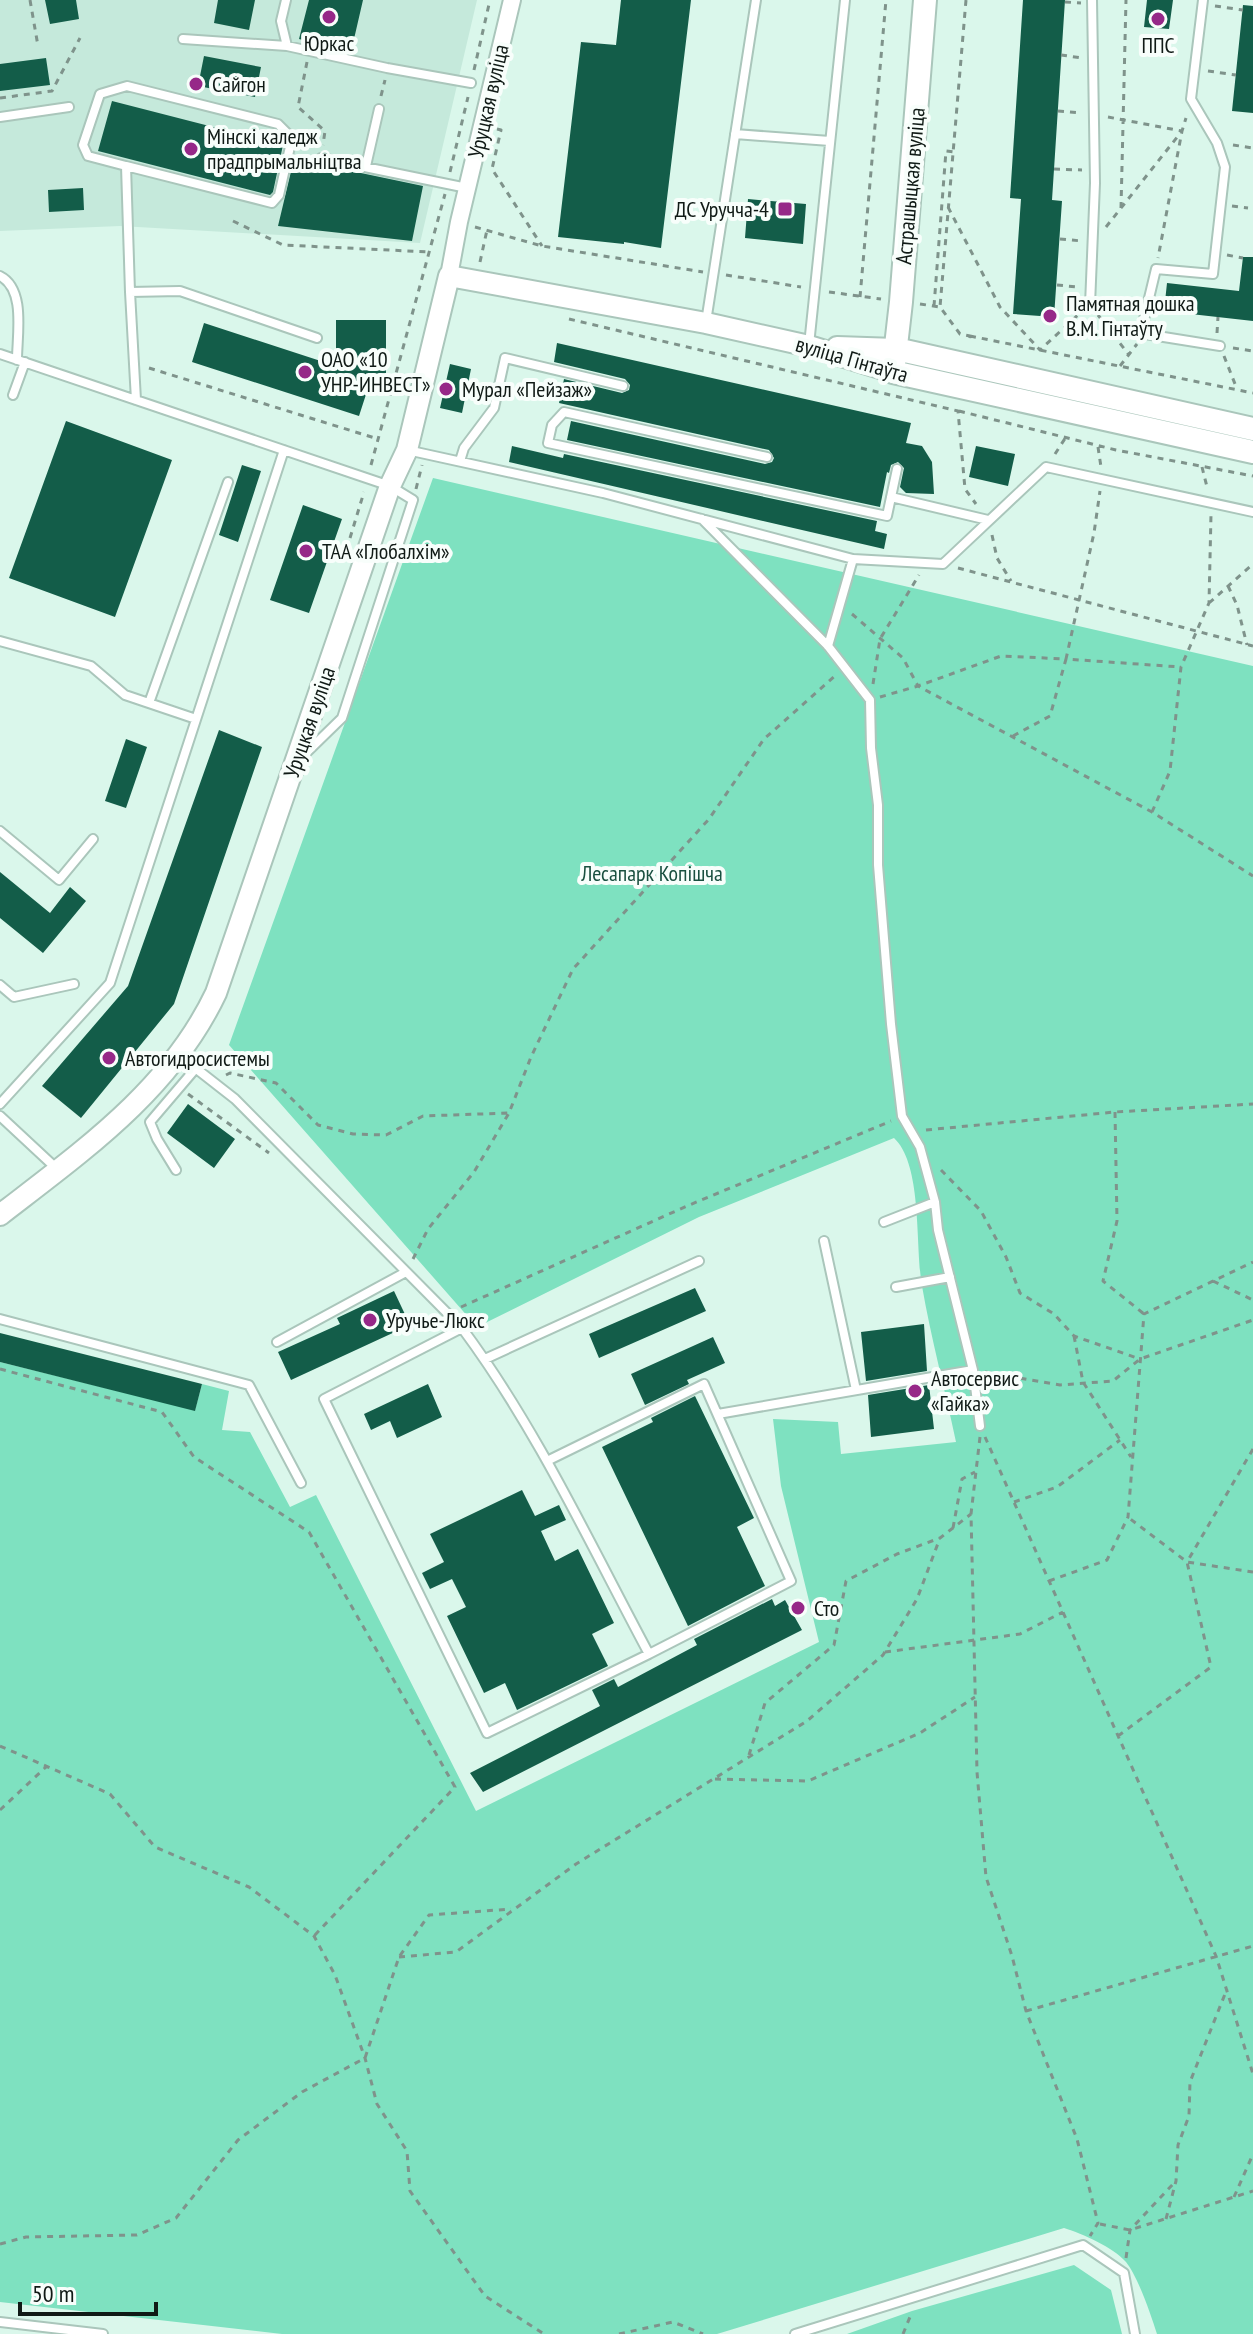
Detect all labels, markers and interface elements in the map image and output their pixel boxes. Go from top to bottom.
marker: Юркас [320,8,338,26]
marker: ППС [1149,10,1167,28]
place label: Юркас [304,29,354,57]
place label: ППС [1141,31,1175,59]
street label: Уруцкая вуліца [461,41,515,161]
place label: Сайгон [212,70,266,98]
marker: Сайгон [187,75,205,93]
street label: Астрашыцкая вуліца [889,106,931,266]
place label: Мінскі каледж прадпрымальніцтва [207,122,362,175]
marker: Мінскі каледж прадпрымальніцтва [182,140,200,158]
place label: ДС Уручча-4 [675,195,769,223]
marker: ДС Уручча-4 [776,200,794,218]
place label: Памятная дошка В.М. Гінтаўту [1066,289,1194,342]
marker: Памятная дошка В.М. Гінтаўту [1041,307,1059,325]
street label: вуліца Гінтаўта [793,330,911,388]
place label: ОАО «10 УНР-ИНВЕСТ» [321,345,430,398]
marker: ОАО «10 УНР-ИНВЕСТ» [296,363,314,381]
place label: Мурал «Пейзаж» [462,375,592,403]
marker: Мурал «Пейзаж» [437,380,455,398]
place label: ТАА «Глобалхім» [322,537,449,565]
marker: ТАА «Глобалхім» [297,542,315,560]
street label: Уруцкая вуліца [277,663,341,781]
park label: Лесапарк Копішча [580,859,723,887]
place label: Автогидросистемы [125,1044,270,1072]
marker: Автогидросистемы [100,1049,118,1067]
place label: Уручье-Люкс [386,1306,485,1334]
marker: Уручье-Люкс [361,1311,379,1329]
place label: Автосервис «Гайка» [931,1364,1019,1417]
marker: Автосервис «Гайка» [906,1382,924,1400]
place label: Сто [814,1594,839,1622]
marker: Сто [789,1599,807,1617]
scale bar [20,2266,156,2316]
text: 50 m [32,2278,74,2309]

